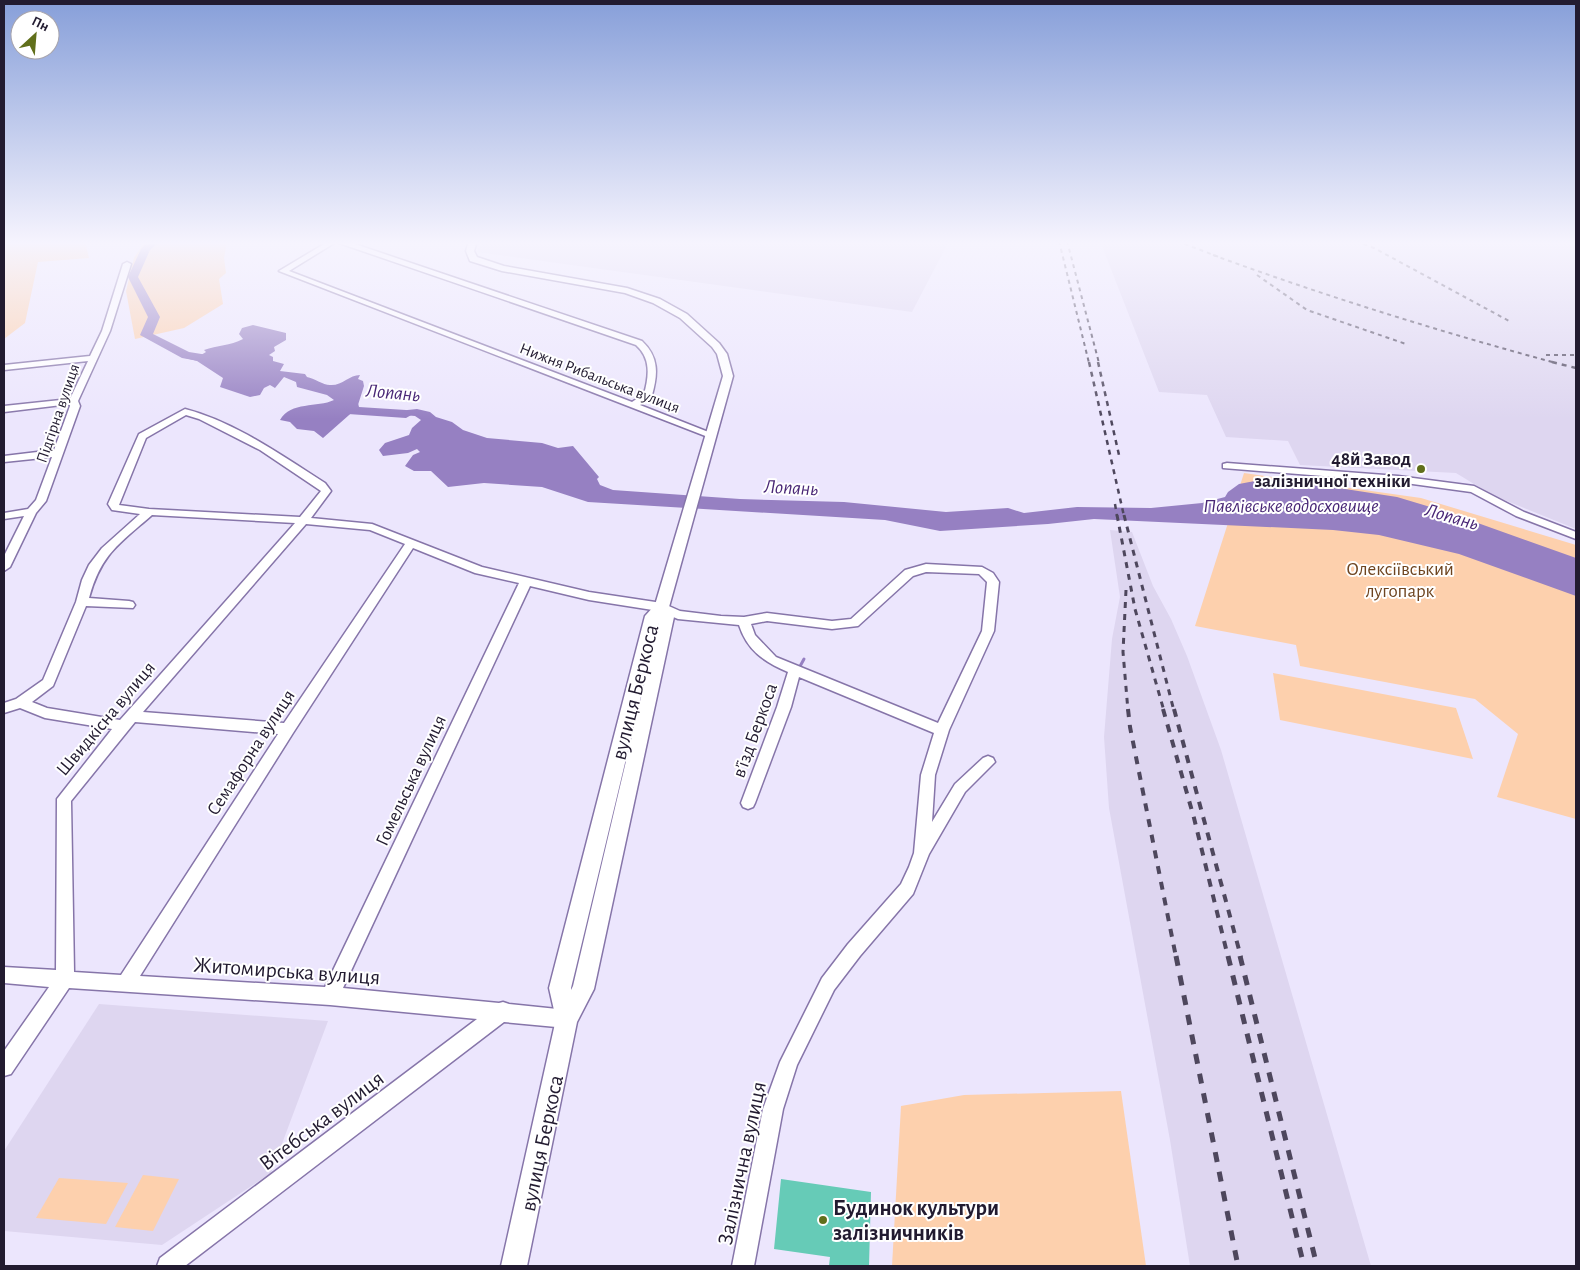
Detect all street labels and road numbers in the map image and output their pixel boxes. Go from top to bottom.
street label: Нижня Рибальська вулиця [517,340,682,417]
street label: Підгірна вулиця [34,362,83,465]
street label: вулиця Беркоса [607,622,662,762]
street label: Швидкісна вулиця [53,658,159,780]
street label: в’їзд Беркоса [729,680,781,780]
street label: Семафорна вулиця [204,687,299,819]
street label: Гомельська вулиця [373,712,450,849]
street label: Житомирська вулиця [193,953,381,989]
street label: Вітебська вулиця [255,1067,388,1175]
street label: вулиця Беркоса [517,1073,567,1213]
street label: Залізнична вулиця [714,1080,770,1247]

